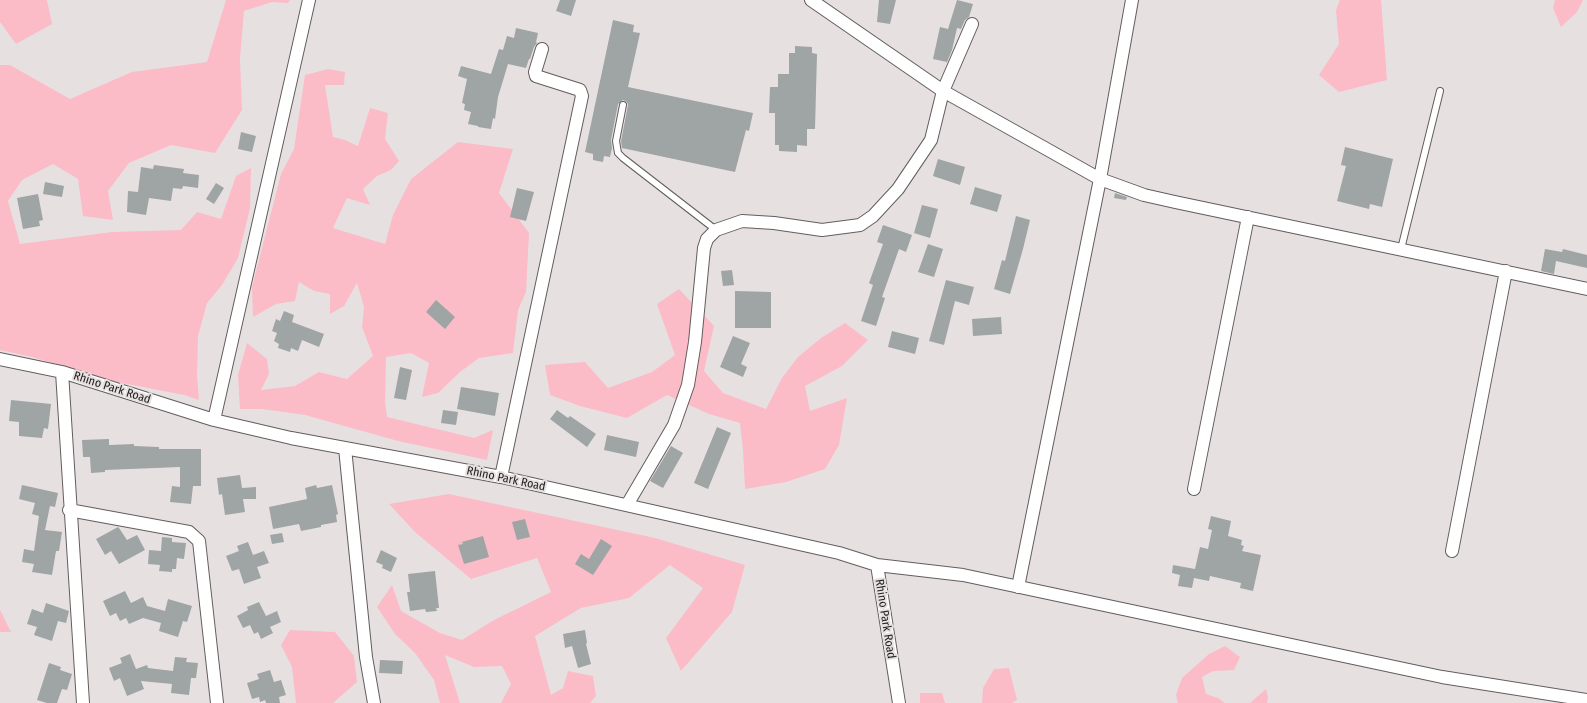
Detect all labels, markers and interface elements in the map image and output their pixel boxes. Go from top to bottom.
street label: Rhino Park Road [72,369,152,407]
street label: Rhino Park Road [465,464,547,494]
street label: Rhino Park Road [872,578,898,660]

